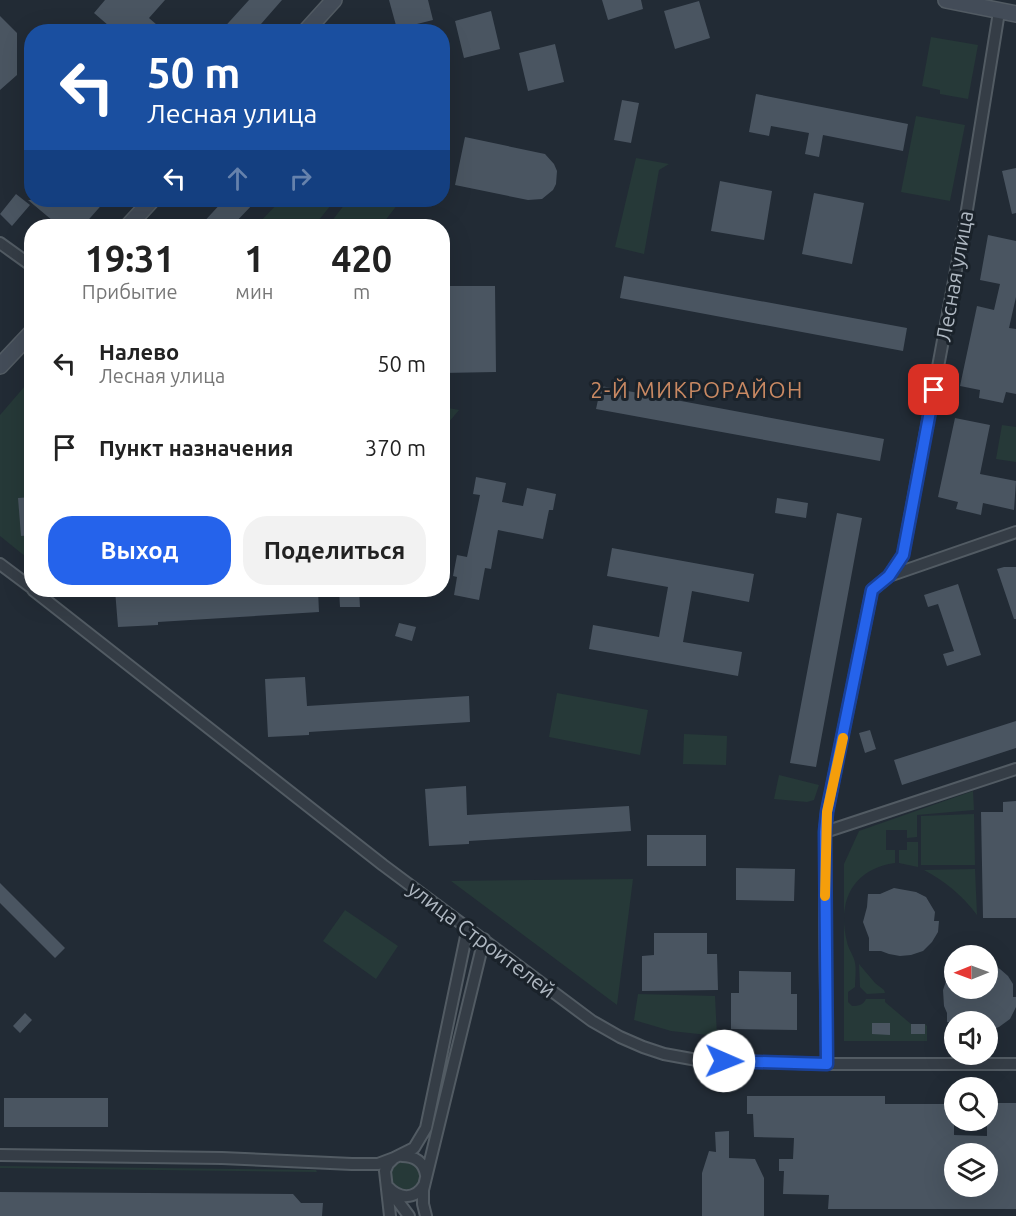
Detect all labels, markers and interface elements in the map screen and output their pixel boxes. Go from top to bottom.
icon: left [48,48,126,126]
text: 50 m [147,49,241,96]
text: Лесная улица [147,98,317,128]
icon: left [158,162,191,195]
icon: ahead [221,162,254,195]
icon: right [284,162,317,195]
street label: Лесная улица [931,209,977,343]
text: 19:31 [85,238,175,279]
text: 1 [244,238,265,279]
text: 420 [331,238,392,279]
text: Прибытие [82,280,178,303]
text: мин [235,280,273,303]
text: m [353,280,370,303]
text: Налево [99,339,179,364]
icon: left [48,347,81,380]
text: 50 m [377,351,426,376]
text: Лесная улица [99,364,225,387]
pin [908,364,959,415]
icon: arrive [917,373,950,406]
district label: 2-Й МИКРОРАЙОН [590,377,804,402]
icon: arrive [48,431,81,464]
text: Пункт назначения [99,435,293,460]
text: 370 m [365,435,426,460]
button: Выход [48,516,231,585]
button: Поделиться [243,516,426,585]
street label: улица Строителей [404,876,560,1002]
north arrow [944,945,998,999]
map controls [944,945,998,1197]
button: sound [944,1011,998,1065]
position arrow [692,1029,756,1093]
button: search [944,1077,998,1131]
button: layers [944,1143,998,1197]

